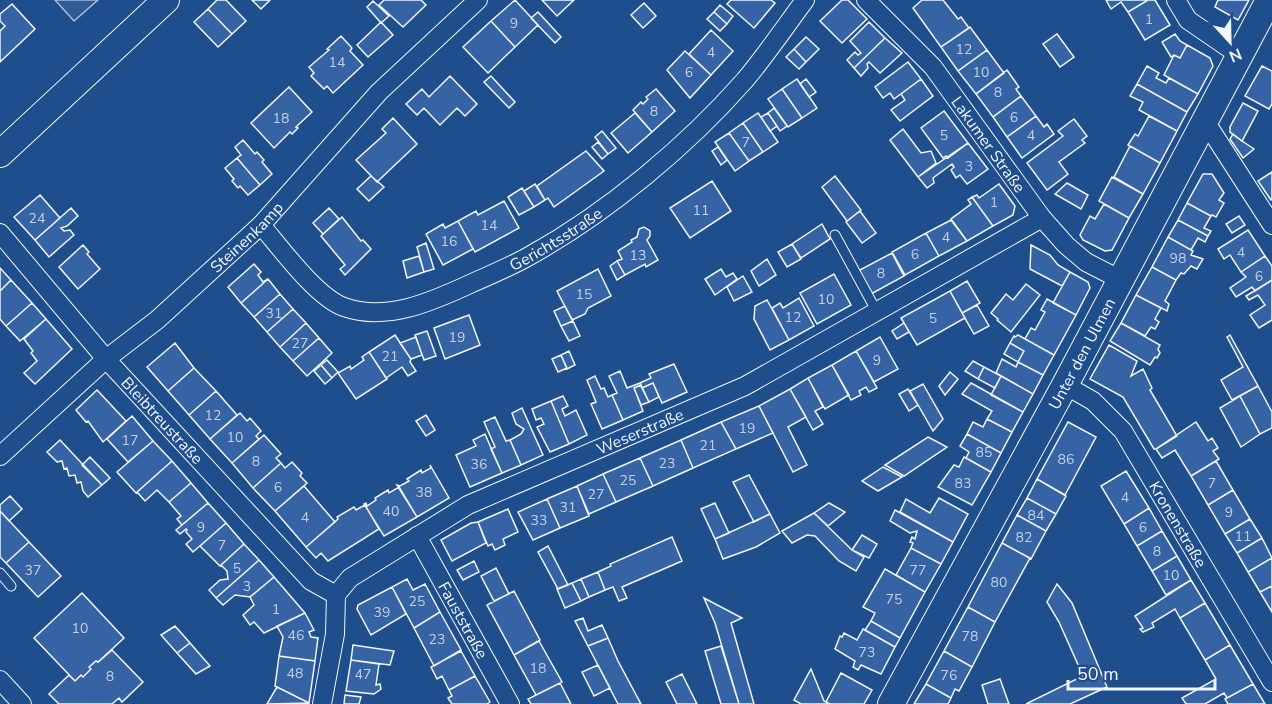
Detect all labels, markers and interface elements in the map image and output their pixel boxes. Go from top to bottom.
house number: 1 [1145,10,1153,29]
north arrow [1200,12,1260,72]
house number: 9 [510,14,518,33]
house number: 12 [956,40,972,59]
house number: 4 [707,43,715,62]
text: N [1226,43,1245,67]
house number: 14 [329,53,345,72]
house number: 6 [685,63,693,82]
house number: 10 [973,63,989,82]
house number: 8 [994,83,1002,102]
street label: Lakumer Straße [946,92,1030,198]
house number: 8 [650,102,658,121]
house number: 6 [1010,108,1018,127]
house number: 18 [273,109,289,128]
house number: 5 [940,126,948,145]
house number: 4 [1027,126,1035,145]
house number: 7 [742,133,750,152]
house number: 3 [965,157,973,176]
house number: 1 [990,193,998,212]
street label: Steinenkamp [206,197,289,278]
house number: 11 [693,201,709,220]
street label: Gerichtsstraße [506,203,607,277]
house number: 24 [29,209,45,228]
house number: 14 [481,216,497,235]
house number: 4 [942,228,950,247]
house number: 16 [441,232,457,251]
house number: 4 [1237,243,1245,262]
house number: 6 [911,245,919,264]
house number: 13 [630,246,646,265]
house number: 98 [1170,249,1186,268]
house number: 8 [877,264,885,283]
house number: 6 [1255,267,1263,286]
house number: 15 [576,285,592,304]
house number: 10 [818,290,834,309]
street label: Unter den Ulmen [1044,294,1121,414]
house number: 31 [266,304,282,323]
house number: 12 [785,308,801,327]
house number: 5 [929,309,937,328]
house number: 19 [449,328,465,347]
house number: 27 [292,334,308,353]
house number: 21 [382,347,398,366]
house number: 9 [873,351,881,370]
street label: Bleibtreustraße [116,373,208,469]
street label: Weserstraße [593,404,687,461]
house number: 12 [205,406,221,425]
house number: 19 [739,419,755,438]
house number: 10 [227,428,243,447]
house number: 17 [122,431,138,450]
house number: 21 [700,436,716,455]
house number: 85 [976,443,992,462]
house number: 86 [1058,450,1074,469]
house number: 8 [252,452,260,471]
house number: 23 [659,454,675,473]
house number: 36 [471,455,487,474]
house number: 25 [620,471,636,490]
house number: 83 [955,474,971,493]
house number: 7 [1208,474,1216,493]
street label: Kronenstraße [1143,477,1212,572]
house number: 6 [274,478,282,497]
house number: 38 [416,483,432,502]
house number: 27 [588,485,604,504]
house number: 4 [1121,488,1129,507]
house number: 31 [560,498,576,517]
house number: 40 [383,502,399,521]
house number: 9 [1225,503,1233,522]
house number: 84 [1028,506,1044,525]
house number: 4 [301,508,309,527]
house number: 33 [531,511,547,530]
house number: 9 [197,518,205,537]
house number: 6 [1139,518,1147,537]
house number: 11 [1235,527,1251,546]
house number: 82 [1016,528,1032,547]
house number: 7 [218,536,226,555]
house number: 8 [1153,542,1161,561]
house number: 5 [233,559,241,578]
house number: 37 [25,561,41,580]
house number: 77 [910,561,926,580]
house number: 10 [1163,566,1179,585]
house number: 80 [991,573,1007,592]
house number: 3 [243,577,251,596]
street label: Fauststraße [432,578,493,663]
house number: 75 [886,590,902,609]
house number: 25 [409,592,425,611]
house number: 1 [272,600,280,619]
house number: 39 [374,603,390,622]
house number: 10 [72,619,88,638]
house number: 46 [288,626,304,645]
house number: 78 [962,627,978,646]
house number: 23 [429,630,445,649]
house number: 73 [859,643,875,662]
scale bar [1068,653,1215,691]
house number: 18 [530,659,546,678]
text: 50 m [1077,662,1119,686]
house number: 48 [287,664,303,683]
house number: 47 [355,665,371,684]
house number: 76 [941,666,957,685]
house number: 8 [106,667,114,686]

